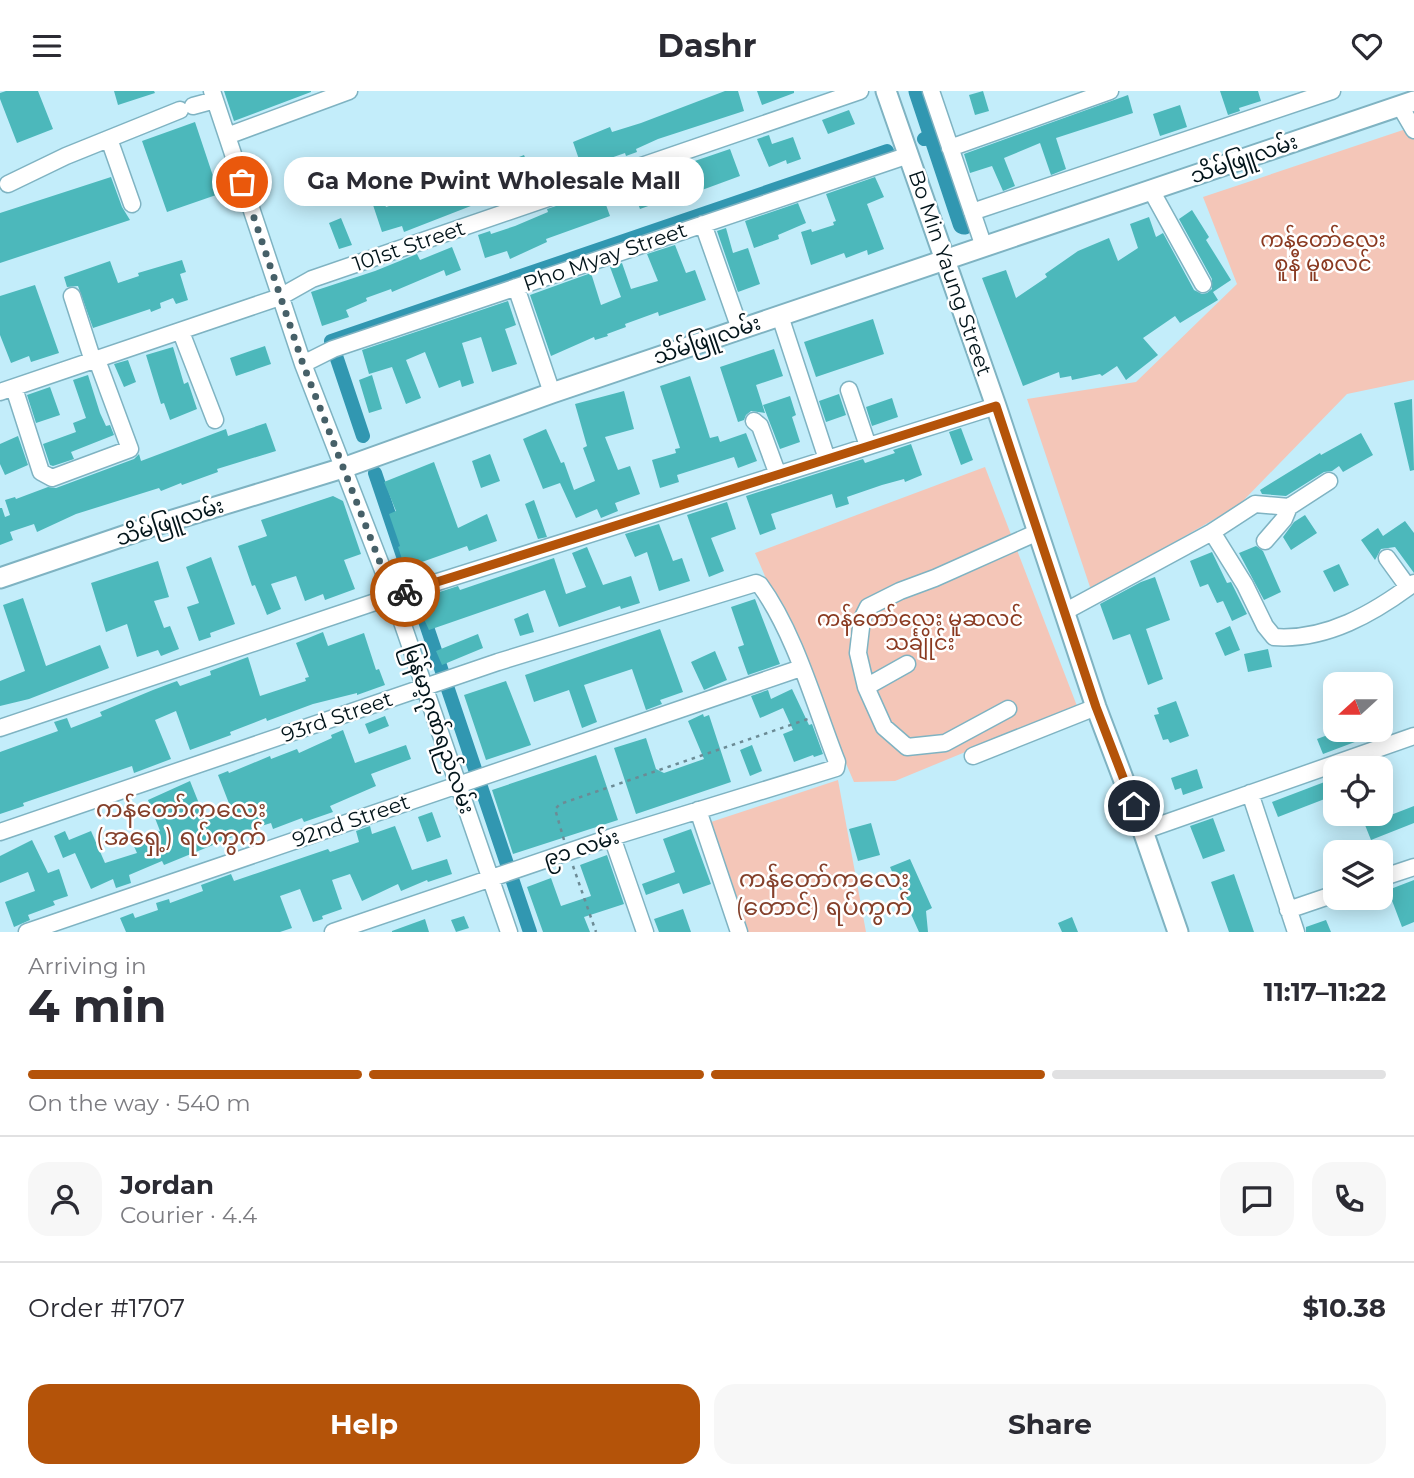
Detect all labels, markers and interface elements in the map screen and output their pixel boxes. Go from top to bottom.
text: Dashr [657,26,757,65]
icon: menu [28,27,66,65]
icon: heart [1348,27,1386,65]
street label: သိမ်ဖြူလမ်း [1186,126,1302,193]
pin [212,152,272,212]
callout: Ga Mone Pwint Wholesale Mall [284,157,704,207]
icon: bag [223,163,261,201]
text: Ga Mone Pwint Wholesale Mall [307,167,681,195]
street label: Bo Min Yaung Street [904,167,997,379]
street label: 101st Street [350,215,468,276]
street label: Pho Myay Street [520,217,690,296]
park label: ကန်တော်လေး စူနီ မူစလင် [1260,224,1386,281]
street label: သိမ်ဖြူလမ်း [649,307,765,374]
street label: သိမ်ဖြူလမ်း [112,490,228,555]
courier [370,557,440,627]
icon: bike [386,573,424,611]
park label: ကန်တော်လေး မူဆလင် သင်္ချိုင်း [817,603,1023,661]
street label: မြန်မာ့ဂုဏ်ရည်လမ်း [394,640,483,819]
north arrow [1323,672,1393,742]
map controls [1323,672,1393,910]
street label: 93rd Street [278,686,396,747]
button: locate [1323,756,1393,826]
pin [1104,776,1164,836]
icon: home [1115,787,1153,825]
street label: 92nd Street [289,789,413,852]
district label: ကန်တော်ကလေး (အရှေ့) ရပ်ကွက် [96,793,266,856]
street label: ၉၁ လမ်း [539,821,624,876]
button: layers [1323,840,1393,910]
district label: ကန်တော်ကလေး (တောင်) ရပ်ကွက် [735,863,913,926]
text: Arriving in [28,952,147,980]
text: 11:17–11:22 [1263,976,1386,1008]
text: 4 min [28,977,167,1034]
text: On the way · 540 m [28,1089,251,1117]
button: person [28,1162,102,1236]
button: chat [1220,1162,1294,1236]
button: phone [1312,1162,1386,1236]
text: Jordan [120,1169,214,1201]
text: Courier · 4.4 [120,1201,257,1229]
text: Order #1707 [28,1292,185,1324]
text: $10.38 [1303,1292,1386,1324]
button: Help [28,1384,700,1464]
button: Share [714,1384,1386,1464]

